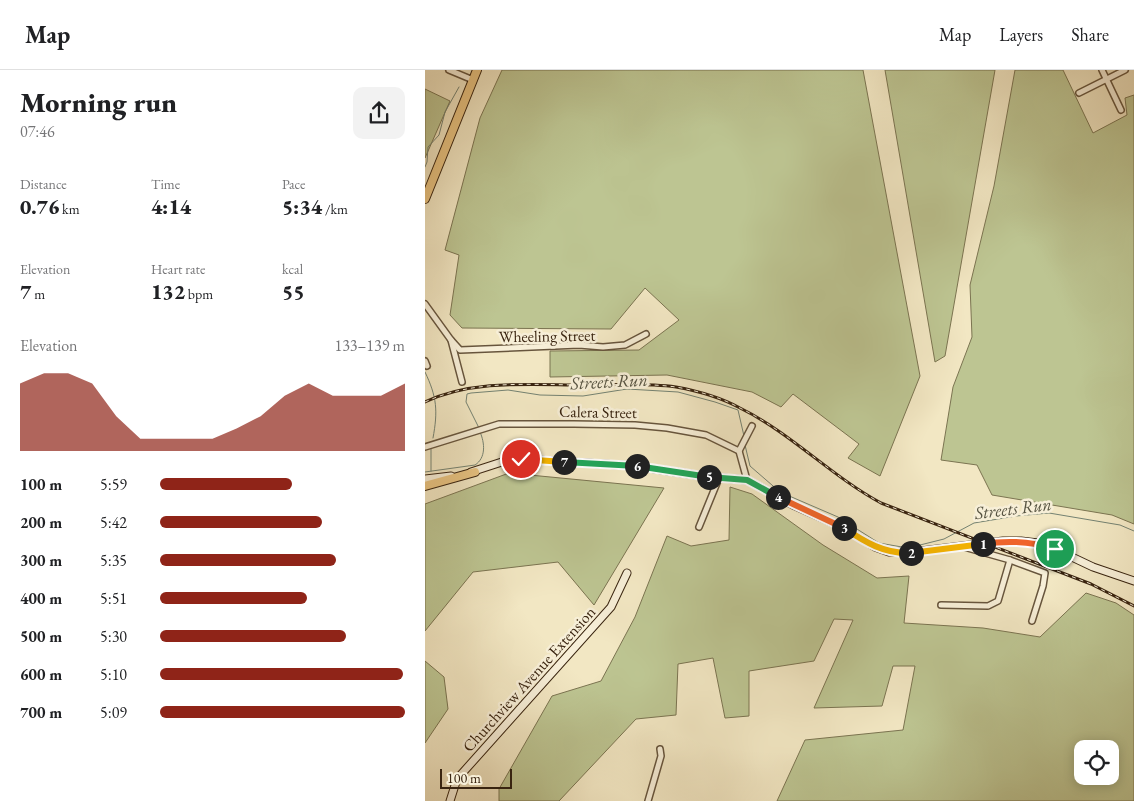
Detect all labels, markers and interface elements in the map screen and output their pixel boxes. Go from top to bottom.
text: Map [25,19,70,50]
text: Map [939,23,971,46]
text: Layers [999,23,1043,46]
text: Share [1071,23,1109,46]
text: Morning run [20,84,177,120]
button: share [353,87,405,139]
text: 07:46 [20,121,55,142]
text: Distance [20,175,67,193]
text: Time [151,175,180,193]
text: Pace [282,175,306,193]
text: 0.76 [20,193,59,220]
text: 4:14 [151,193,191,220]
text: 5:34 [282,193,322,220]
text: km [59,200,80,218]
text: /km [322,200,348,218]
text: Elevation [20,260,70,278]
text: Heart rate [151,260,205,278]
text: kcal [282,260,303,278]
text: 7 [20,278,31,305]
text: 132 [151,278,185,305]
text: 55 [282,278,305,305]
text: m [31,285,45,303]
text: bpm [185,285,213,303]
street label: Wheeling Street [498,325,596,347]
text: Elevation [20,335,78,356]
text: 133–139 m [334,335,405,356]
water label: Streets Run [569,367,648,395]
street label: Calera Street [559,401,637,423]
pin [500,438,542,480]
icon: check [507,445,535,473]
pin: 7 [551,450,577,474]
text: 7 [561,453,568,471]
pin: 6 [625,454,649,478]
text: 6 [634,457,641,475]
pin: 5 [697,464,721,490]
text: 5 [706,468,713,486]
text: 100 m [20,474,62,495]
text: 5:59 [100,474,127,495]
pin: 4 [765,484,791,510]
text: 4 [775,488,782,506]
water label: Streets Run [972,492,1053,524]
text: 200 m [20,512,62,533]
text: 5:42 [100,512,127,533]
pin: 3 [831,516,857,540]
text: 3 [841,519,848,537]
pin [1034,528,1076,570]
pin: 1 [971,532,995,556]
text: 1 [980,535,987,553]
icon: arrive [1041,535,1069,563]
pin: 2 [899,540,923,566]
text: 2 [908,544,915,562]
text: 300 m [20,550,62,571]
text: 5:35 [100,550,127,571]
text: 400 m [20,588,62,609]
text: 5:51 [100,588,127,609]
street label: Churchview Avenue Extension [458,601,600,756]
text: 500 m [20,626,62,647]
text: 5:30 [100,626,127,647]
text: 600 m [20,664,62,685]
text: 5:10 [100,664,127,685]
text: 700 m [20,702,62,723]
text: 5:09 [100,702,127,723]
map controls [1074,740,1119,785]
button: locate [1074,740,1119,785]
scale bar [440,766,513,789]
text: 100 m [447,769,481,787]

